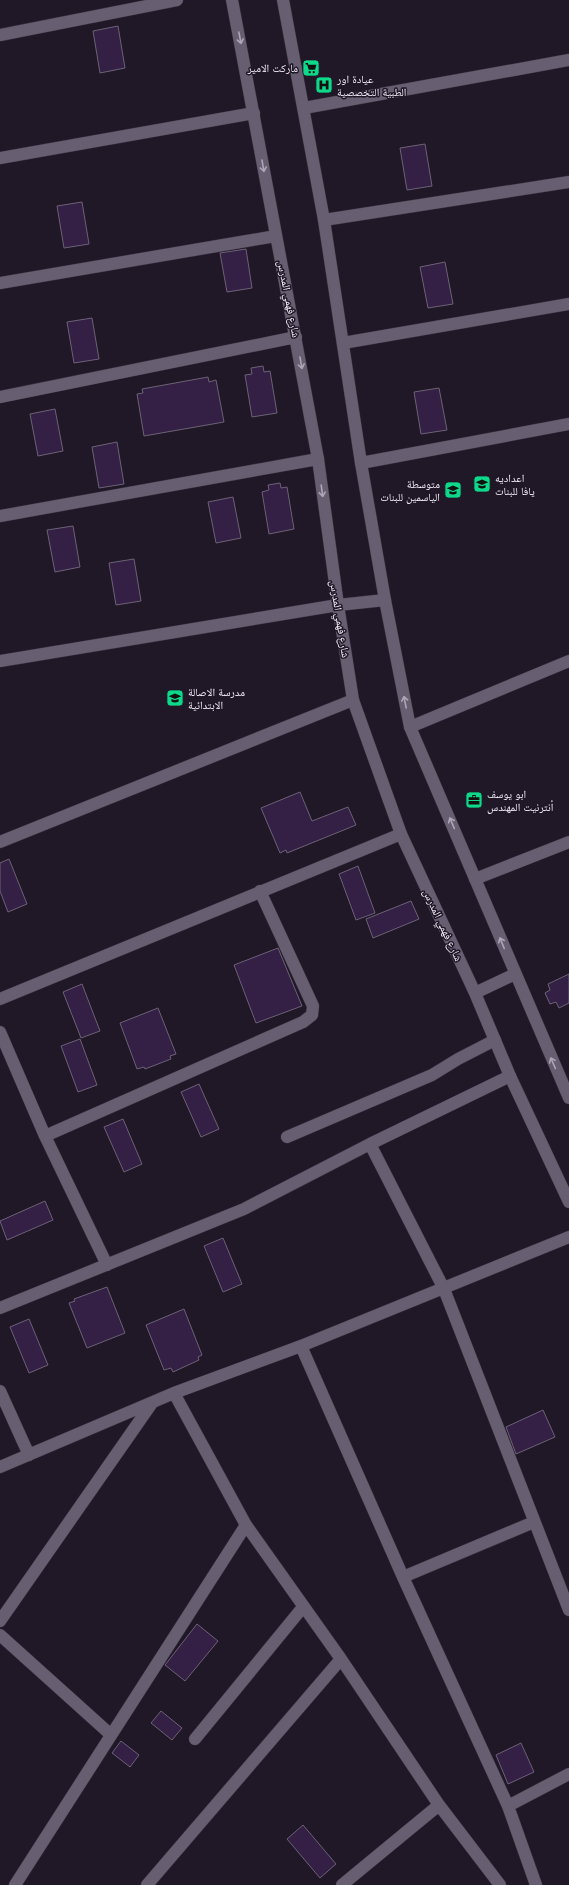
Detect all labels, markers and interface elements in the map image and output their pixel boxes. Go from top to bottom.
one-way arrow [236,31,244,44]
supermarket icon: ماركت الامير [301,58,321,78]
place label: ماركت الامير [247,61,298,75]
place label: عيادة اور الطبية التخصصية [336,72,406,99]
hospital icon: عيادة اور الطبية التخصصية [314,75,334,95]
one-way arrow [260,159,268,172]
street label: شارع فهمي المدرس [273,259,303,339]
one-way arrow [297,356,305,369]
place label: اعداديه يافا للبنات [495,471,535,498]
school or university icon: اعداديه يافا للبنات [472,474,492,494]
place label: متوسطة الياسمين للبنات [380,477,440,504]
school or university icon: متوسطة الياسمين للبنات [443,480,463,500]
one-way arrow [318,484,326,497]
street label: شارع فهمي المدرس [325,579,353,659]
place label: مدرسة الاصالة الابتدائية [188,685,245,712]
school or university icon: مدرسة الاصالة الابتدائية [165,688,185,708]
one-way arrow [401,696,409,709]
place label: ابو يوسف أنترنيت المهندس [487,787,553,814]
office icon: ابو يوسف أنترنيت المهندس [464,790,484,810]
one-way arrow [447,818,455,830]
street label: شارع فهمي المدرس [418,887,466,964]
one-way arrow [498,938,505,950]
one-way arrow [549,1057,557,1069]

